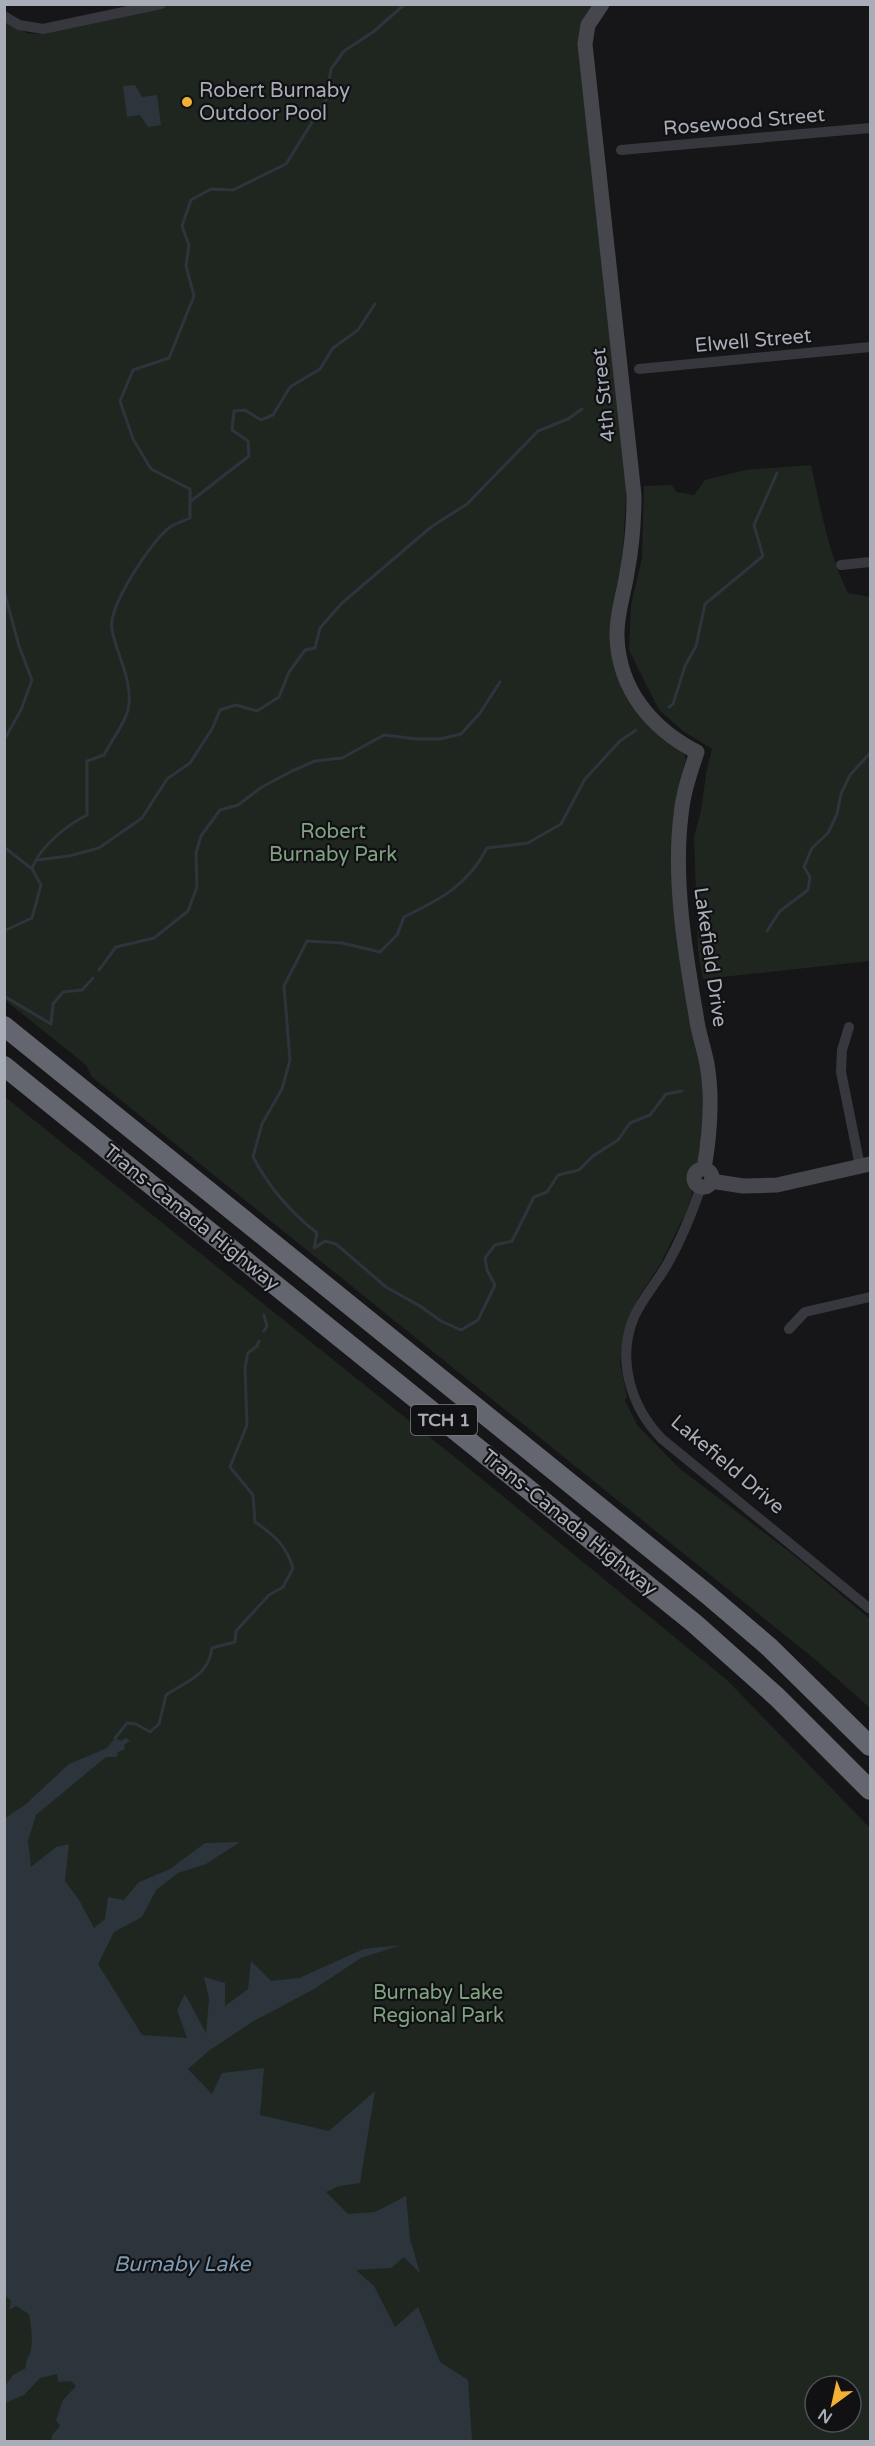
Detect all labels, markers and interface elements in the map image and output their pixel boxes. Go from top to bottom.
place label: Robert Burnaby Outdoor Pool [199,79,350,126]
marker: Robert Burnaby Outdoor Pool [180,95,194,109]
street label: Rosewood Street [662,103,826,141]
street label: Elwell Street [694,324,813,358]
street label: 4th Street [587,346,621,443]
park label: Robert Burnaby Park [269,820,397,867]
street label: Lakefield Drive [688,886,732,1029]
street label: Trans-Canada Highway [99,1139,284,1296]
road number: TCH 1 [411,1405,477,1435]
street label: Lakefield Drive [666,1410,789,1519]
street label: Trans-Canada Highway [477,1444,662,1601]
park label: Burnaby Lake Regional Park [372,1981,504,2028]
water label: Burnaby Lake [114,2252,251,2277]
north arrow [803,2374,863,2434]
text: N [815,2404,836,2428]

